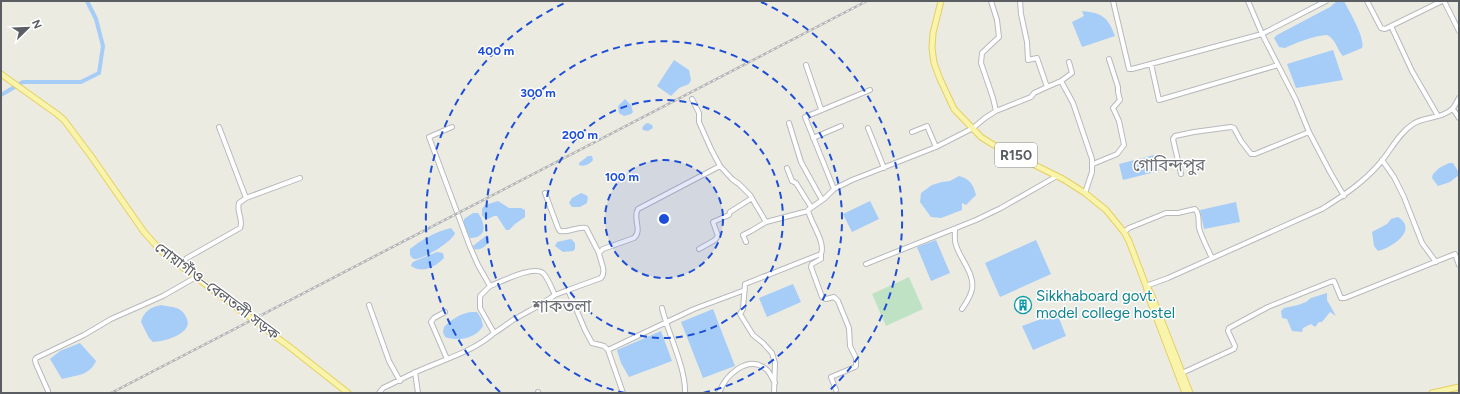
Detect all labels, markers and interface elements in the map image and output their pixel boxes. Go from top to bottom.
north arrow [8,8,48,48]
text: N [29,18,44,31]
text: 400 m [478,44,514,58]
text: 300 m [520,86,556,100]
text: 200 m [562,128,598,142]
road number: R150 [995,143,1037,167]
district label: গোবিন্দপুর [1133,155,1206,176]
text: 100 m [605,170,639,184]
centre of rings [657,212,671,226]
street label: নোয়াগাঁও–বেলতলী সড়ক [151,238,284,344]
place label: Sikkhaboard govt. model college hostel [1036,287,1175,322]
building icon: Sikkhaboard govt. model college hostel [1013,295,1033,315]
district label: শাকতলা [532,296,592,316]

